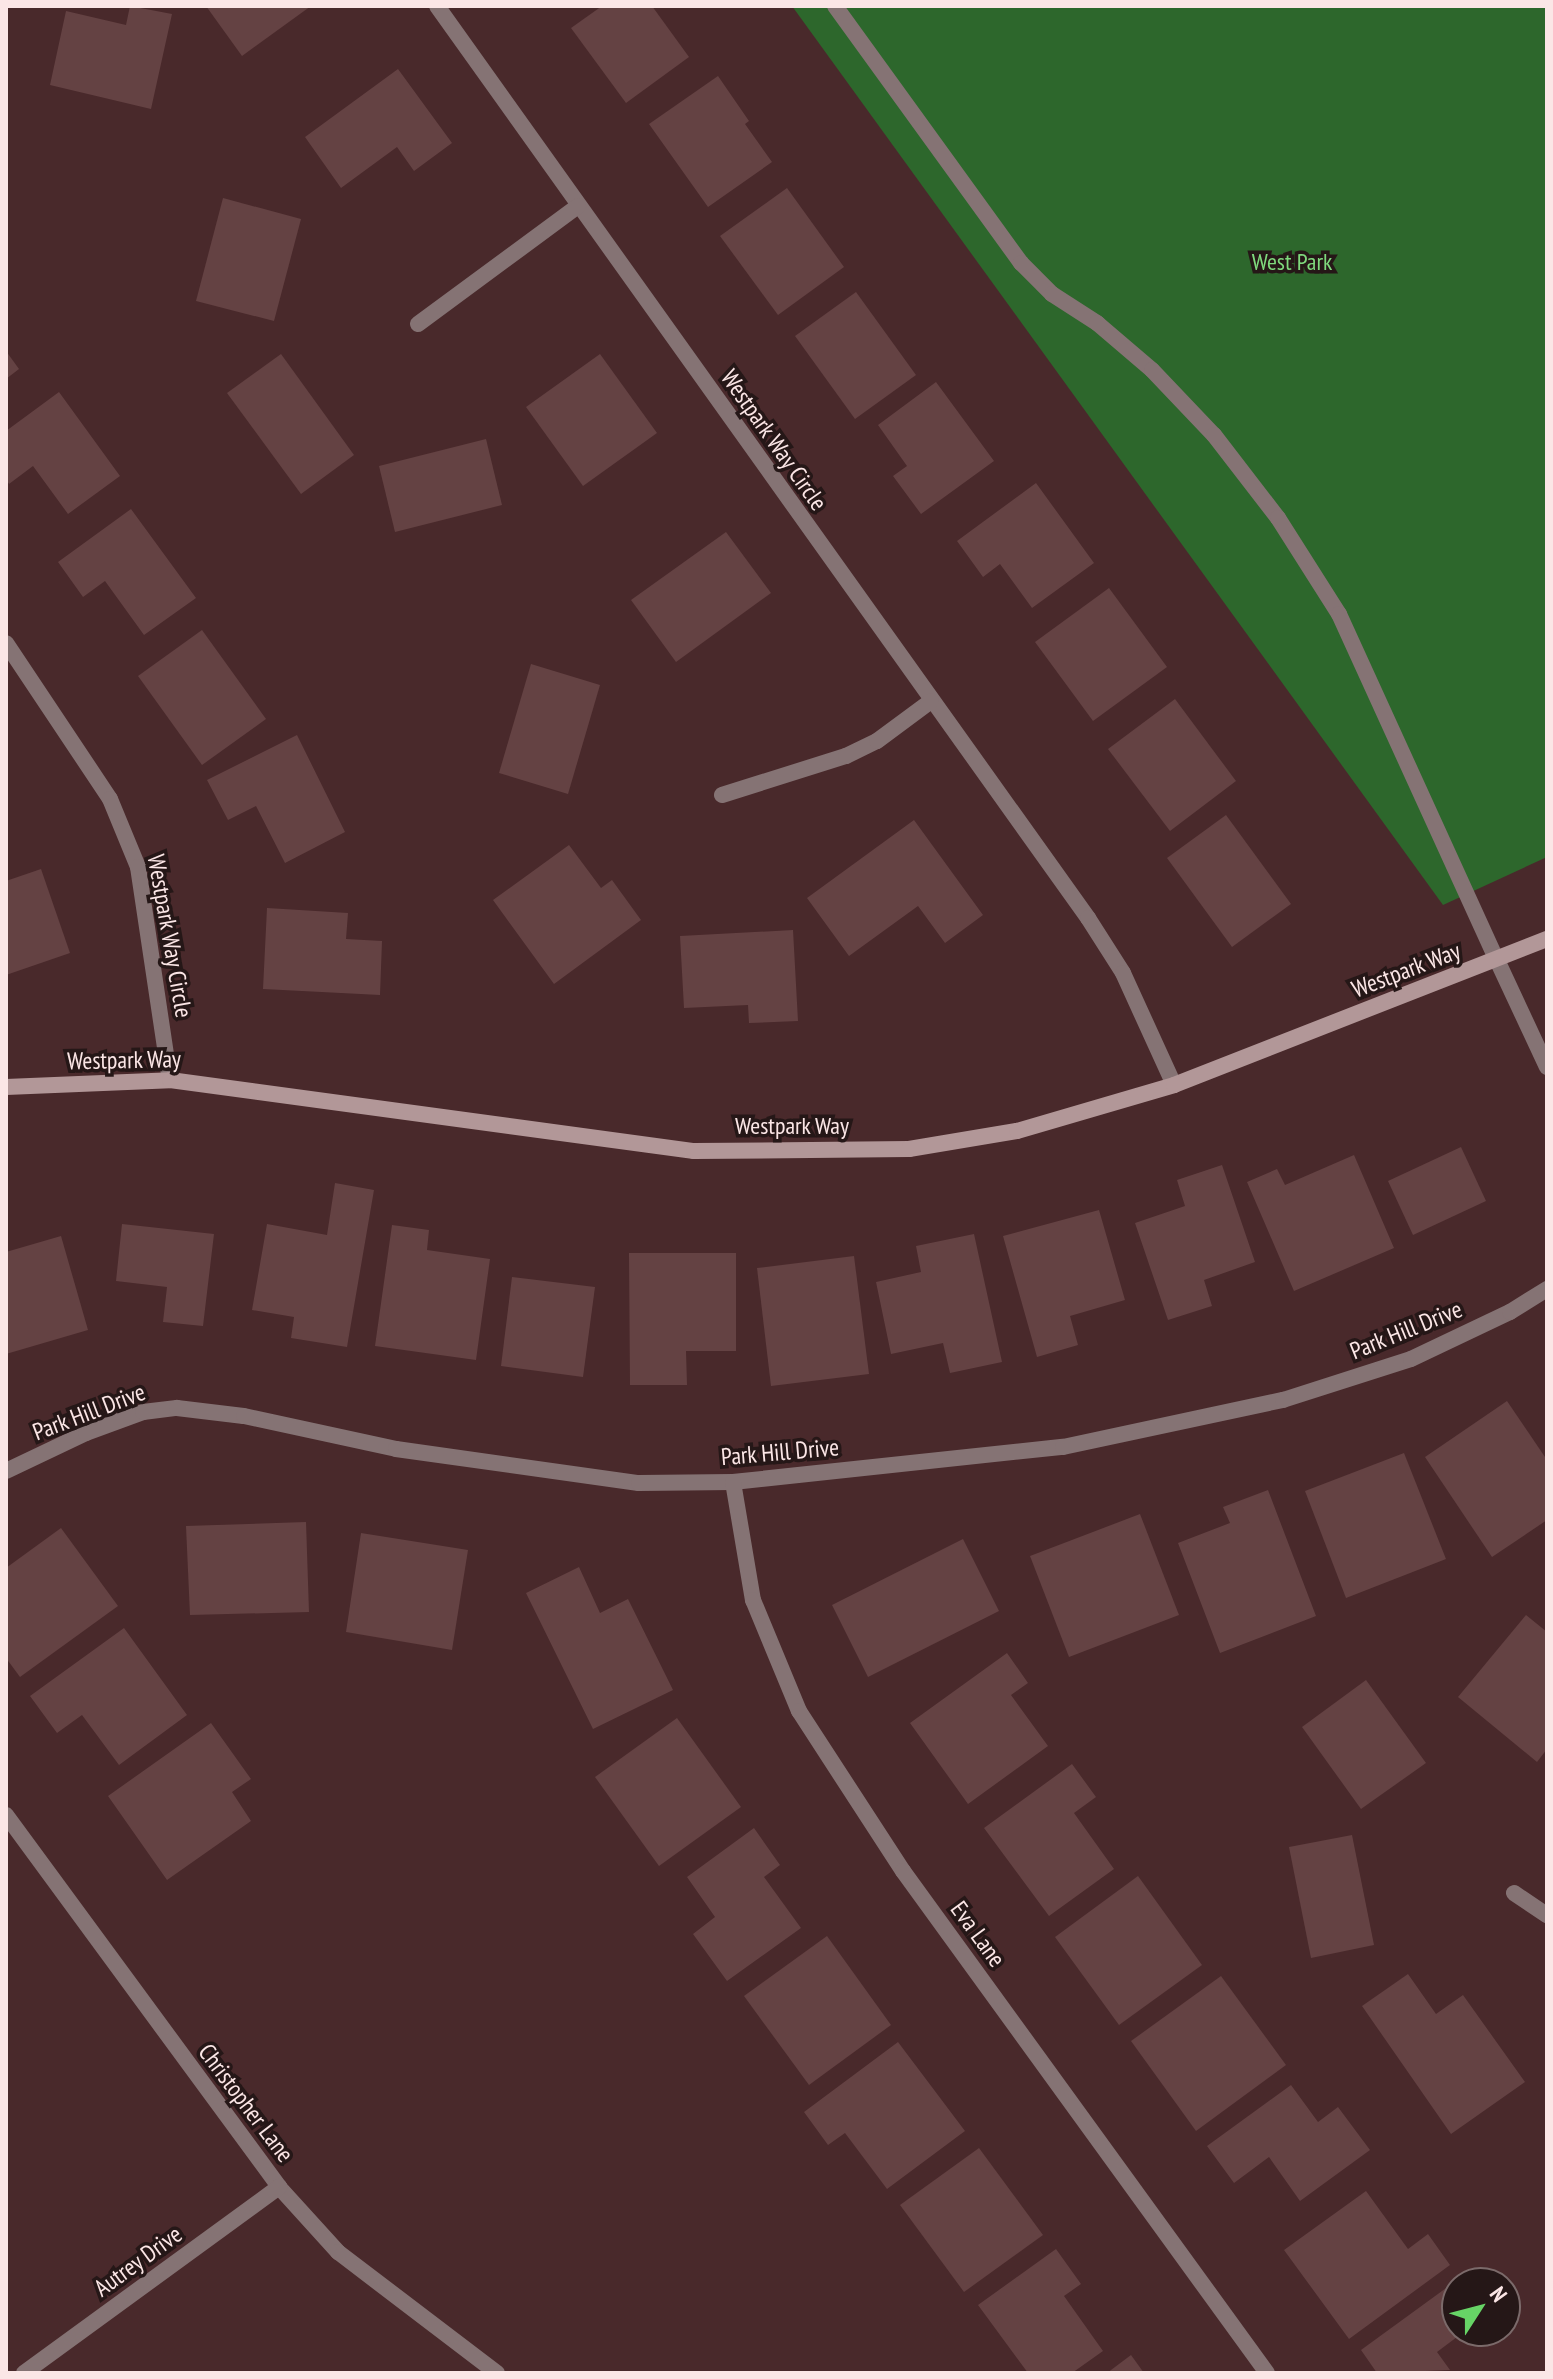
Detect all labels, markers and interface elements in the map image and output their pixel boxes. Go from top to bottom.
park label: West Park [1252,248,1332,276]
street label: Westpark Way Circle [714,363,834,517]
street label: Westpark Way Circle [141,851,199,1021]
street label: Westpark Way [1347,936,1465,1004]
street label: Westpark Way [66,1045,182,1075]
street label: Westpark Way [735,1112,849,1140]
street label: Park Hill Drive [1346,1294,1466,1366]
street label: Park Hill Drive [28,1377,150,1447]
street label: Park Hill Drive [720,1432,840,1472]
street label: Eva Lane [945,1896,1011,1972]
street label: Christopher Lane [192,2038,300,2168]
street label: Autrey Drive [88,2219,188,2303]
north arrow [1441,2267,1521,2347]
text: N [1484,2281,1514,2307]

